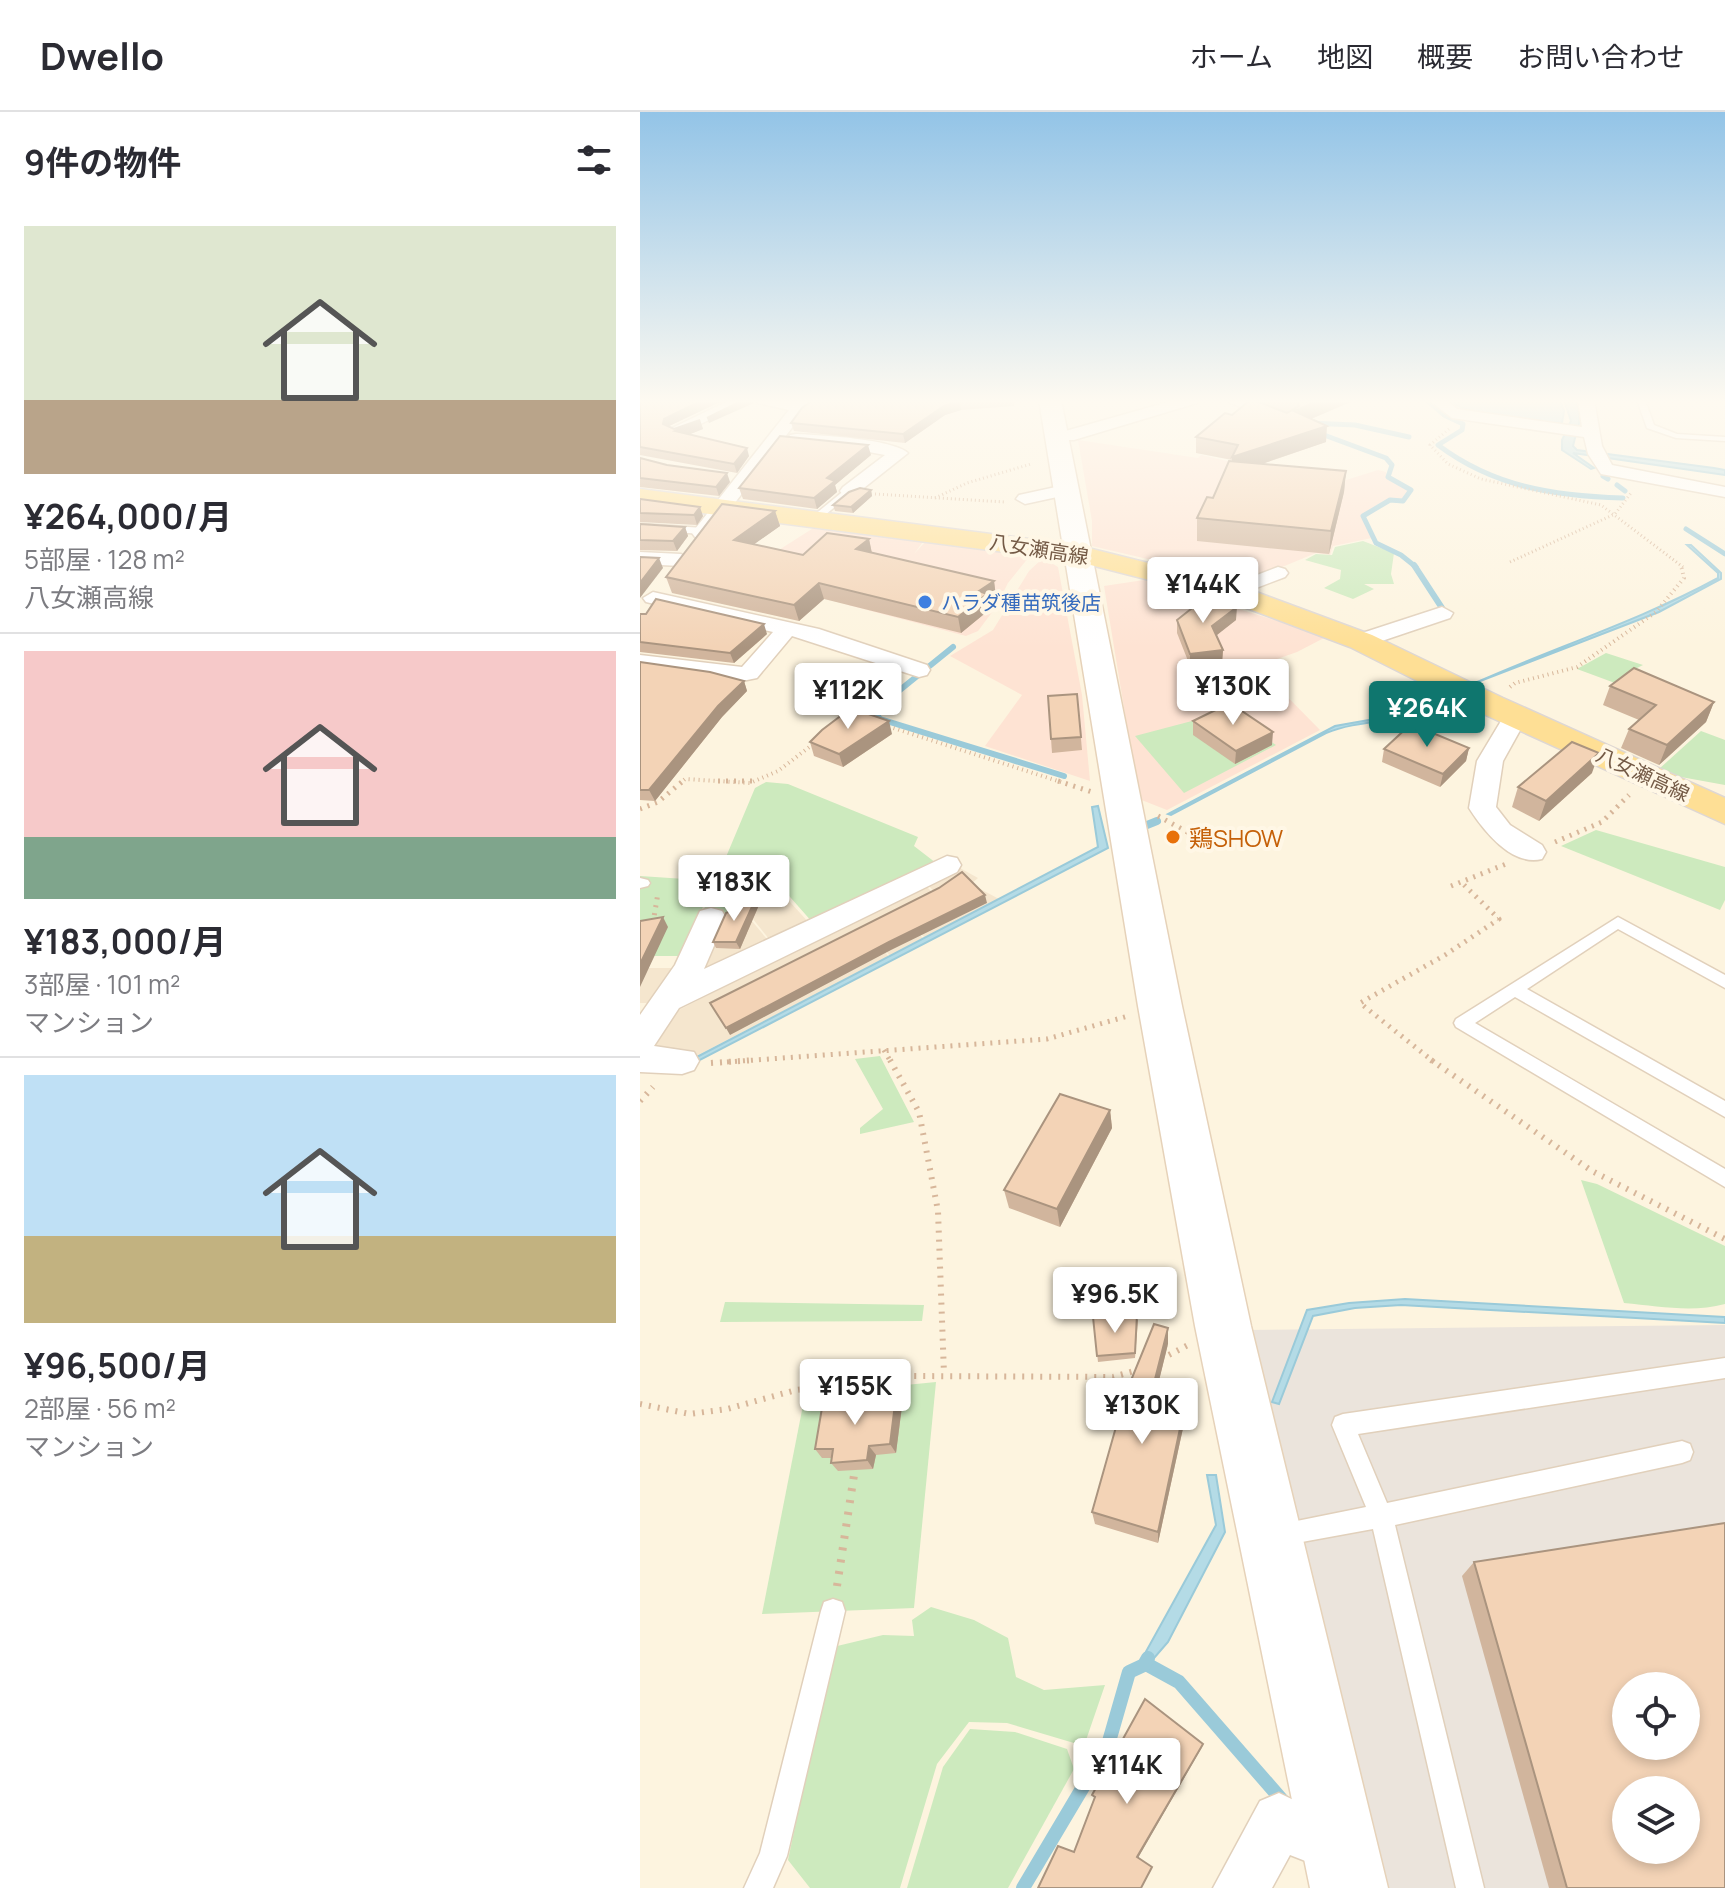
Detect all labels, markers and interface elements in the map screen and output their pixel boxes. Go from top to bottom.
text: Dwello [40,29,164,81]
text: ホーム [1190,37,1273,75]
text: 地図 [1317,37,1373,75]
text: 概要 [1417,37,1473,75]
text: お問い合わせ [1517,37,1685,75]
icon: filters [572,138,616,182]
text: 9件の物件 [24,139,181,185]
icon: home [248,278,392,422]
text: ¥264,000/月 [24,493,232,539]
street label: 八女瀬高線 [988,528,1090,570]
text: 5部屋 · 128 m² [24,541,185,577]
pin: ¥144K [1147,557,1259,625]
text: ¥144K [1165,565,1241,601]
text: 八女瀬高線 [24,579,154,615]
place label: ハラダ種苗筑後店 [941,589,1101,616]
marker: ハラダ種苗筑後店 [916,593,934,611]
pin: ¥130K [1177,659,1289,727]
pin: ¥112K [792,663,904,731]
text: ¥130K [1195,667,1271,703]
text: ¥112K [813,671,883,707]
pin: ¥264K [1371,681,1483,749]
text: ¥264K [1387,689,1467,725]
icon: home [248,703,392,847]
street label: 八女瀬高線 [1592,741,1694,807]
place label: 鶏SHOW [1189,821,1284,854]
marker: 鶏SHOW [1164,828,1182,846]
pin: ¥183K [678,855,790,923]
text: ¥183K [696,863,772,899]
text: ¥183,000/月 [24,918,226,964]
text: 3部屋 · 101 m² [24,966,180,1002]
text: マンション [24,1004,154,1040]
icon: home [248,1127,392,1271]
pin: ¥96.5K [1050,1267,1180,1335]
text: ¥96.5K [1071,1275,1159,1311]
text: ¥96,500/月 [24,1342,211,1388]
pin: ¥155K [799,1359,911,1427]
text: ¥155K [818,1367,892,1403]
pin: ¥130K [1086,1378,1198,1446]
text: ¥130K [1104,1386,1180,1422]
text: 2部屋 · 56 m² [24,1390,176,1426]
text: マンション [24,1428,154,1464]
map controls [1612,1672,1700,1864]
button: locate [1612,1672,1700,1760]
pin: ¥114K [1071,1738,1183,1806]
text: ¥114K [1091,1746,1163,1782]
button: layers [1612,1776,1700,1864]

